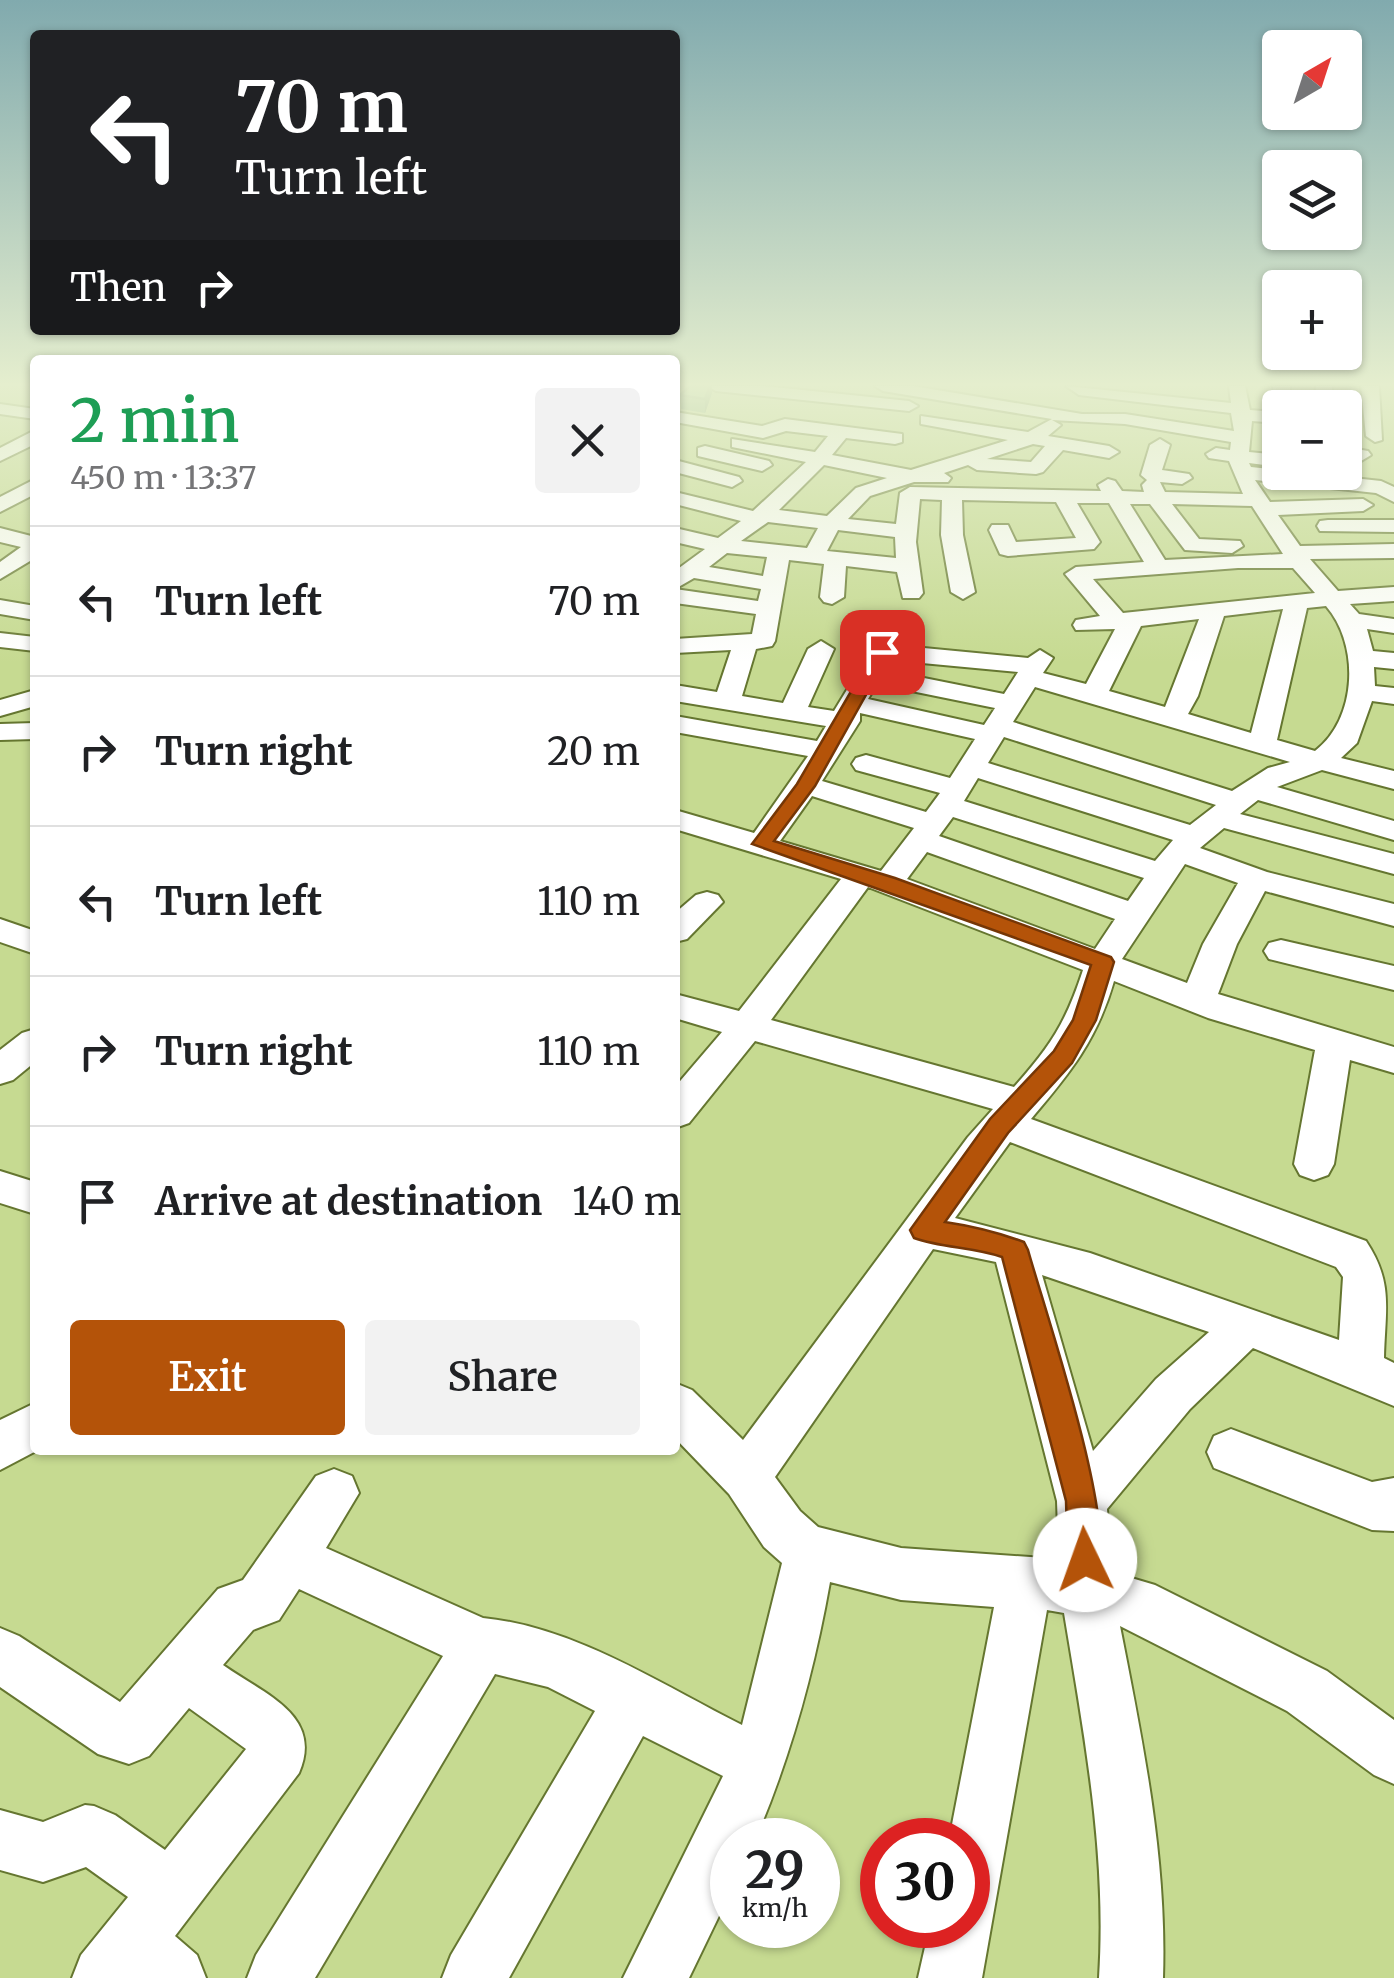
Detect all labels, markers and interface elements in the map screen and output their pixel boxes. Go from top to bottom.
north arrow [1262,30,1362,130]
map controls [1262,30,1362,490]
text: 70 m [235,63,408,151]
icon: left [70,70,200,200]
text: Turn left [235,150,427,206]
button: layers [1262,150,1362,250]
icon: right [187,260,242,315]
text: Then [70,264,167,311]
button: + [1262,270,1362,370]
text: 2 min [70,383,239,458]
button: close [535,388,640,493]
button: − [1262,390,1362,490]
text: 450 m · 13:37 [70,458,256,498]
icon: left [70,574,125,629]
text: Turn left [155,578,322,625]
text: 70 m [548,578,640,625]
pin [840,610,925,695]
icon: arrive [855,625,910,680]
icon: right [70,724,125,779]
text: Turn right [155,728,353,775]
text: 20 m [547,728,640,775]
icon: left [70,874,125,929]
text: Turn left [155,878,322,925]
text: 110 m [537,878,640,925]
icon: right [70,1024,125,1079]
text: Turn right [155,1028,353,1075]
text: 110 m [537,1028,640,1075]
icon: arrive [70,1174,125,1229]
text: Arrive at destination [155,1178,542,1225]
text: 140 m [572,1178,681,1225]
button: Exit [70,1320,345,1435]
button: Share [365,1320,640,1435]
position arrow [1033,1508,1137,1612]
speed limit sign: 30 [860,1818,990,1948]
text: 29 [745,1839,805,1902]
text: km/h [742,1892,808,1924]

